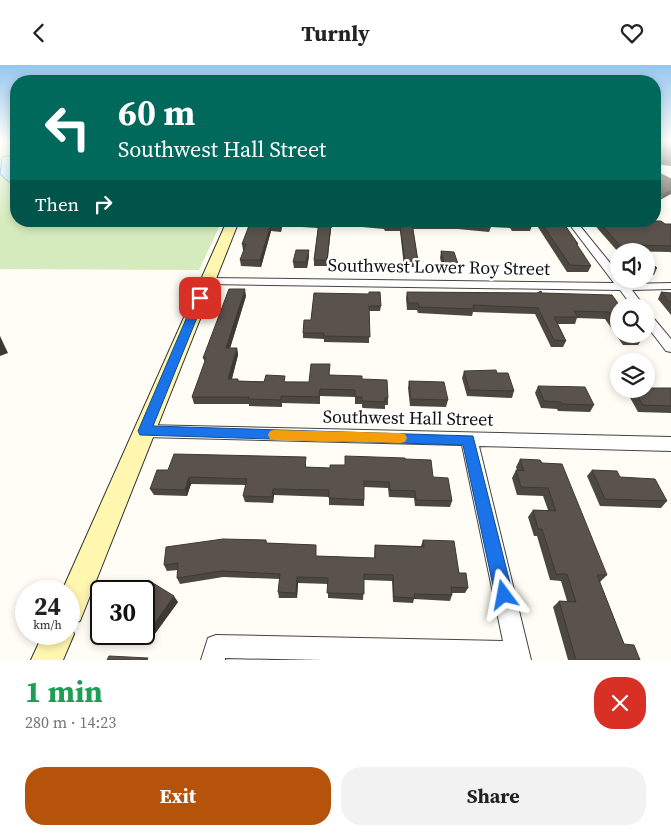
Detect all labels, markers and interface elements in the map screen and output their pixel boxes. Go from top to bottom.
text: Turnly [301,18,370,48]
icon: back [25,19,53,47]
icon: heart [618,19,646,47]
text: 60 m [118,89,195,137]
icon: left [35,95,100,160]
text: Southwest Hall Street [118,134,326,164]
icon: right [89,190,117,218]
text: Then [35,191,79,217]
map controls [610,243,655,398]
button: sound [610,243,655,288]
street label: Southwest Lower Roy Street [328,252,550,281]
pin [179,277,221,319]
icon: arrive [186,284,214,312]
button: search [610,298,655,343]
button: layers [610,353,655,398]
street label: Southwest Hall Street [323,404,494,431]
position arrow [477,568,529,620]
speed limit sign: 30 [90,580,155,645]
text: 24 [34,589,61,623]
text: km/h [33,617,62,633]
text: 1 min [25,671,103,712]
button: close [594,677,646,729]
text: 280 m · 14:23 [25,711,116,733]
button: Exit [25,767,331,825]
button: Share [341,767,646,825]

